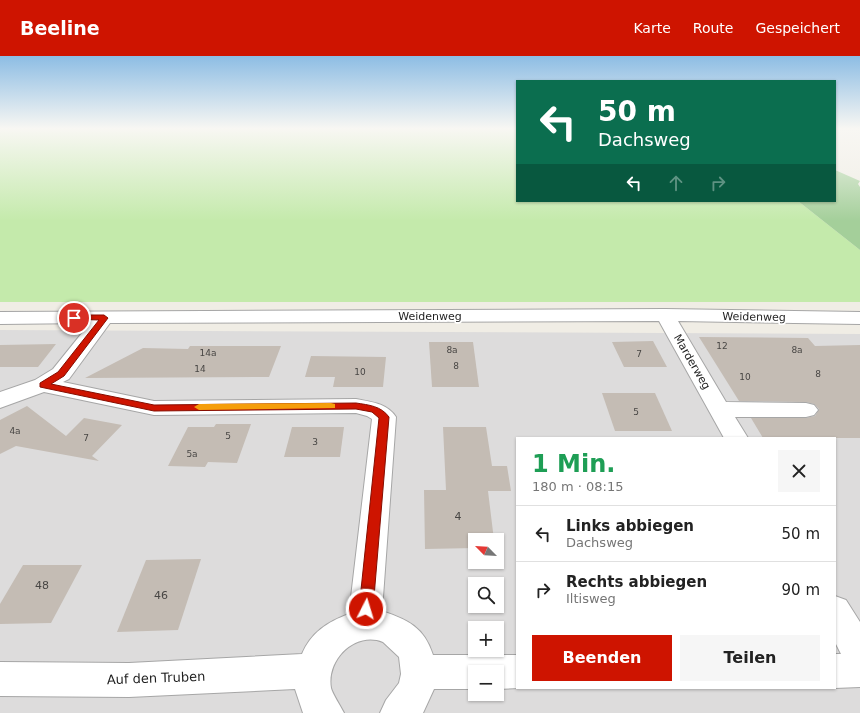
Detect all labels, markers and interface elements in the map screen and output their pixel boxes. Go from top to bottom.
text: Beeline [20,17,100,39]
text: Karte [633,20,671,36]
text: Route [693,20,733,36]
text: Gespeichert [755,20,840,36]
text: 50 m [598,95,676,128]
icon: left [532,96,584,148]
text: Dachsweg [598,129,691,150]
icon: left [623,172,645,194]
icon: ahead [665,172,687,194]
icon: right [707,172,729,194]
pin [57,301,91,335]
icon: arrive [63,307,85,329]
street label: Weidenweg [398,310,462,323]
street label: Weidenweg [722,310,786,324]
street label: Marderweg [671,332,713,392]
house number: 12 [716,341,728,351]
house number: 8a [446,345,458,355]
house number: 8a [791,345,803,355]
house number: 14a [200,348,216,358]
house number: 7 [636,349,642,359]
house number: 8 [453,361,459,371]
house number: 14 [194,364,206,374]
house number: 10 [354,367,366,377]
house number: 8 [815,369,821,379]
house number: 10 [739,372,751,382]
house number: 5 [633,407,639,417]
house number: 4a [9,426,21,436]
house number: 5 [225,431,231,441]
house number: 7 [83,433,89,443]
house number: 3 [312,437,318,447]
house number: 5a [186,449,198,459]
text: 1 Min. [532,450,615,478]
button: close [778,450,820,492]
text: 180 m · 08:15 [532,479,623,494]
house number: 4 [455,510,462,523]
text: Links abbiegen [566,517,694,535]
icon: left [532,523,554,545]
text: 50 m [782,525,820,543]
north arrow [468,533,504,569]
map controls [468,533,504,701]
text: Dachsweg [566,535,633,550]
text: Rechts abbiegen [566,573,707,591]
button: search [468,577,504,613]
house number: 48 [35,579,49,592]
icon: right [532,579,554,601]
text: 90 m [782,581,820,599]
position arrow [345,588,387,630]
house number: 46 [154,589,168,602]
text: Iltisweg [566,591,616,606]
button: + [468,621,504,657]
button: Beenden [532,635,672,681]
button: Teilen [680,635,820,681]
button: − [468,665,504,701]
street label: Auf den Truben [106,669,206,687]

